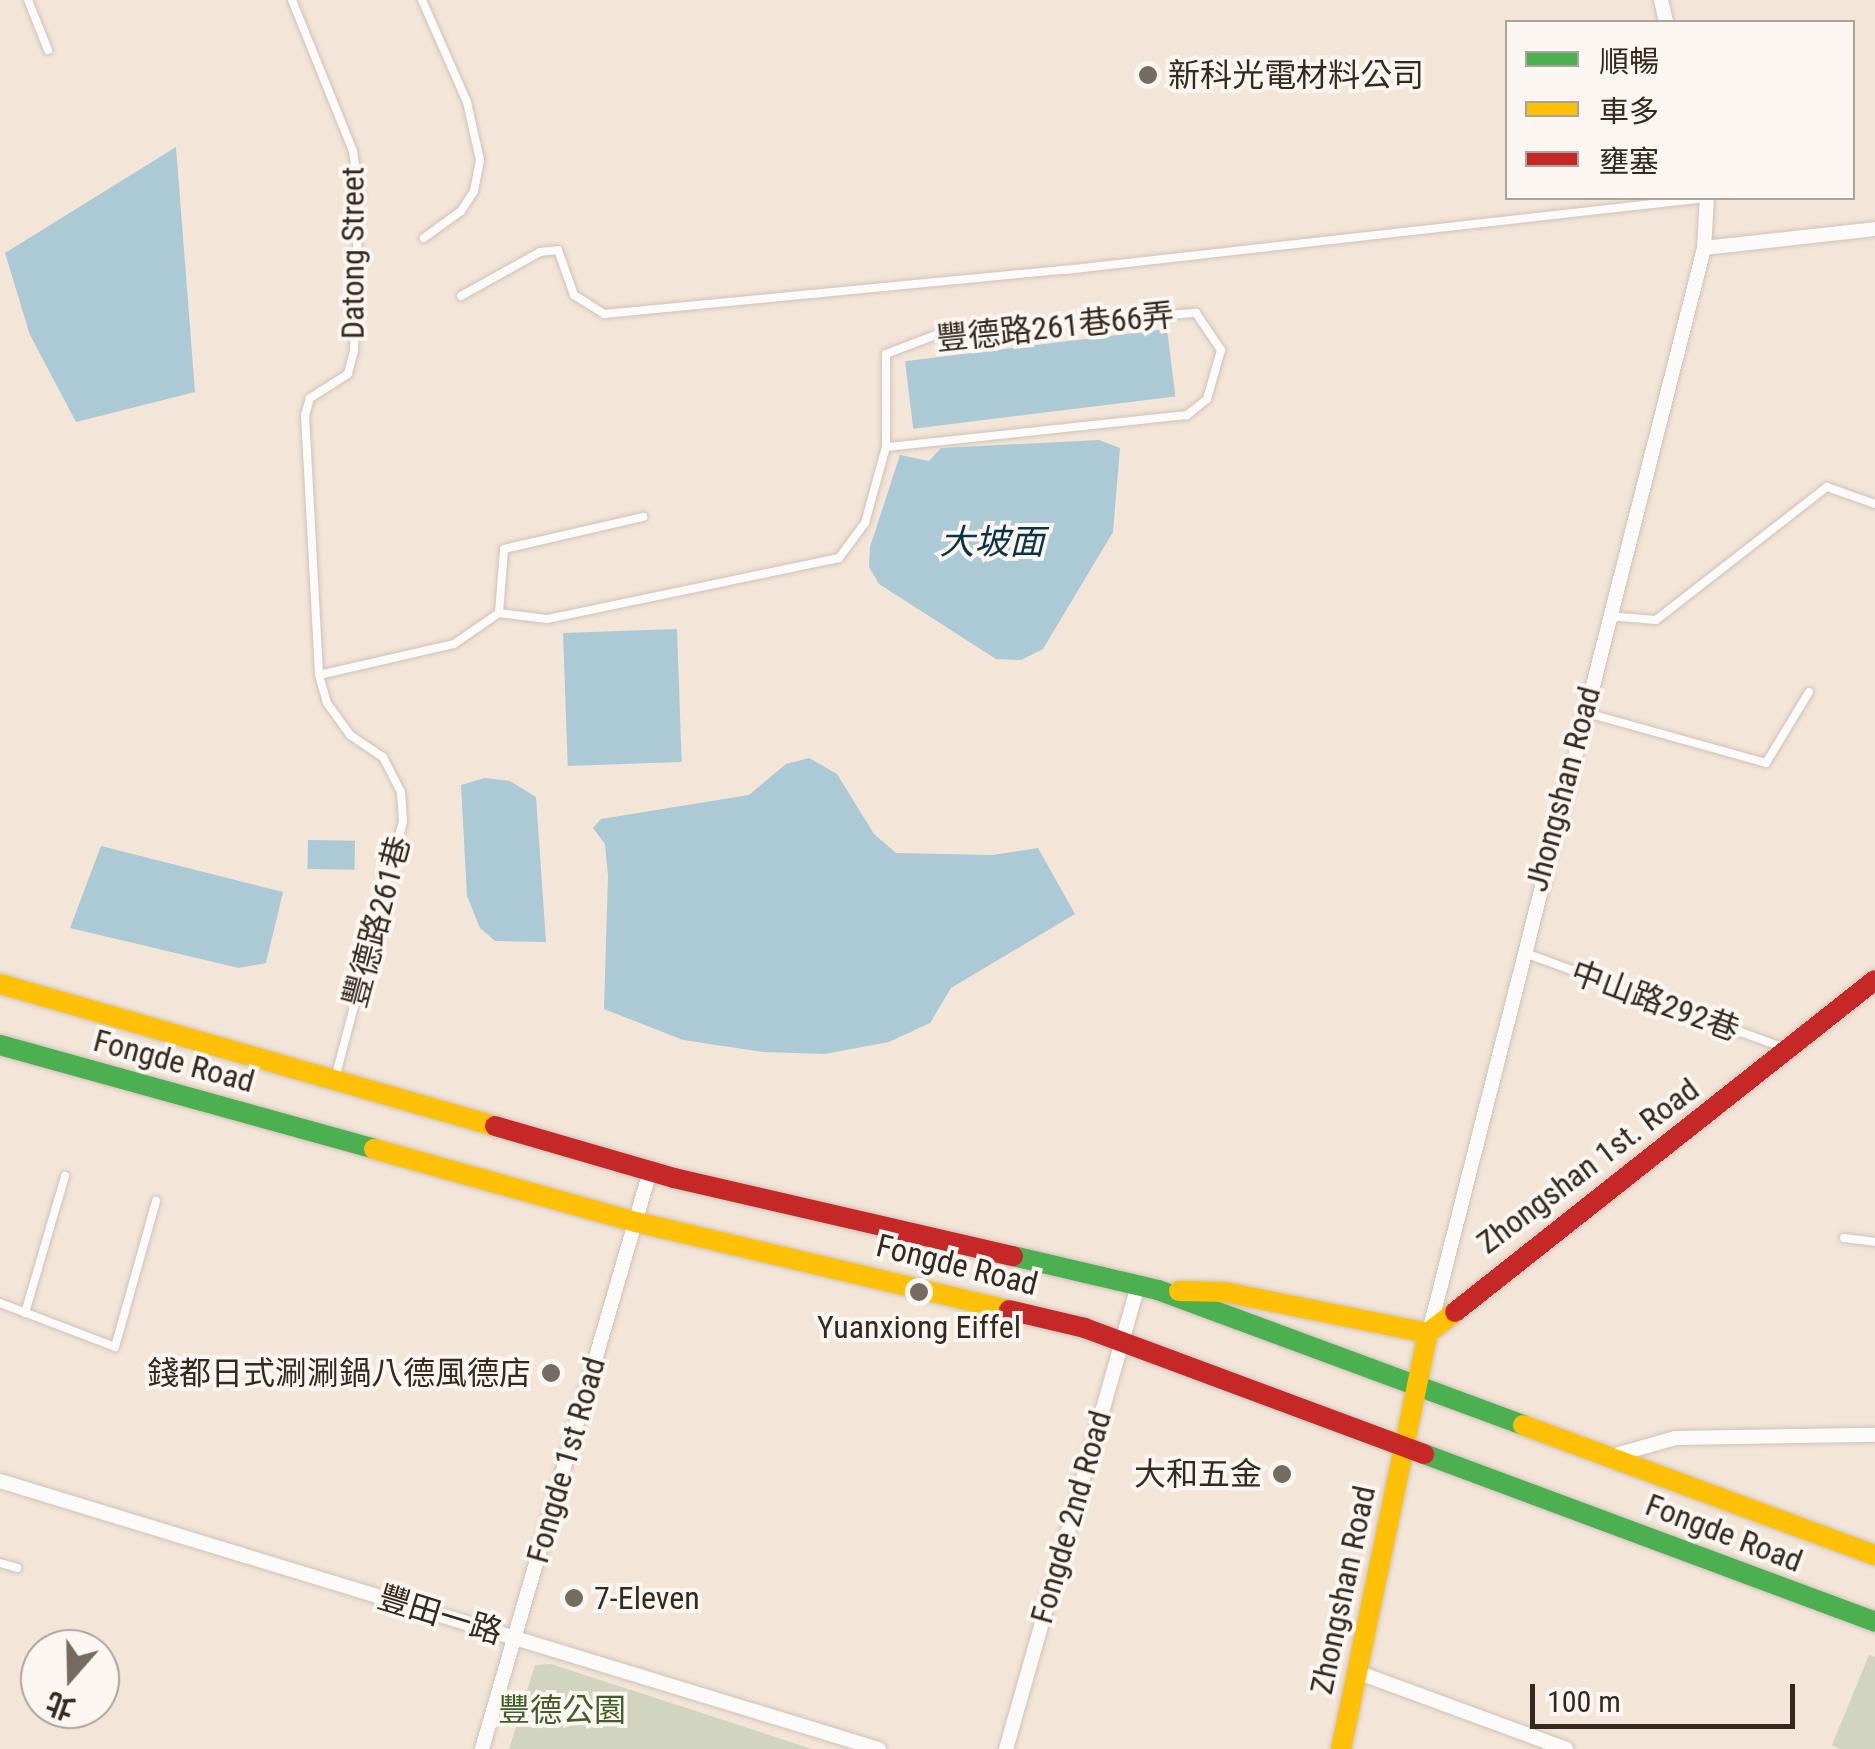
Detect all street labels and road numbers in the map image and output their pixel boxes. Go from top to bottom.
street label: Datong Street [334,167,372,339]
street label: 豐德路261巷66弄 [934,295,1176,359]
street label: Jhongshan Road [1517,682,1609,896]
street label: 豐德路261巷 [336,832,418,1012]
street label: 中山路292巷 [1566,953,1744,1049]
street label: Fongde Road [89,1021,259,1101]
street label: Zhongshan 1st. Road [1470,1070,1706,1262]
street label: Fongde Road [872,1226,1042,1304]
street label: Fongde 1st Road [518,1353,614,1567]
street label: Fongde 2nd Road [1022,1406,1120,1628]
street label: Zhongshan Road [1302,1482,1384,1698]
street label: Fongde Road [1640,1486,1808,1580]
street label: 豐田一路 [373,1578,507,1652]

